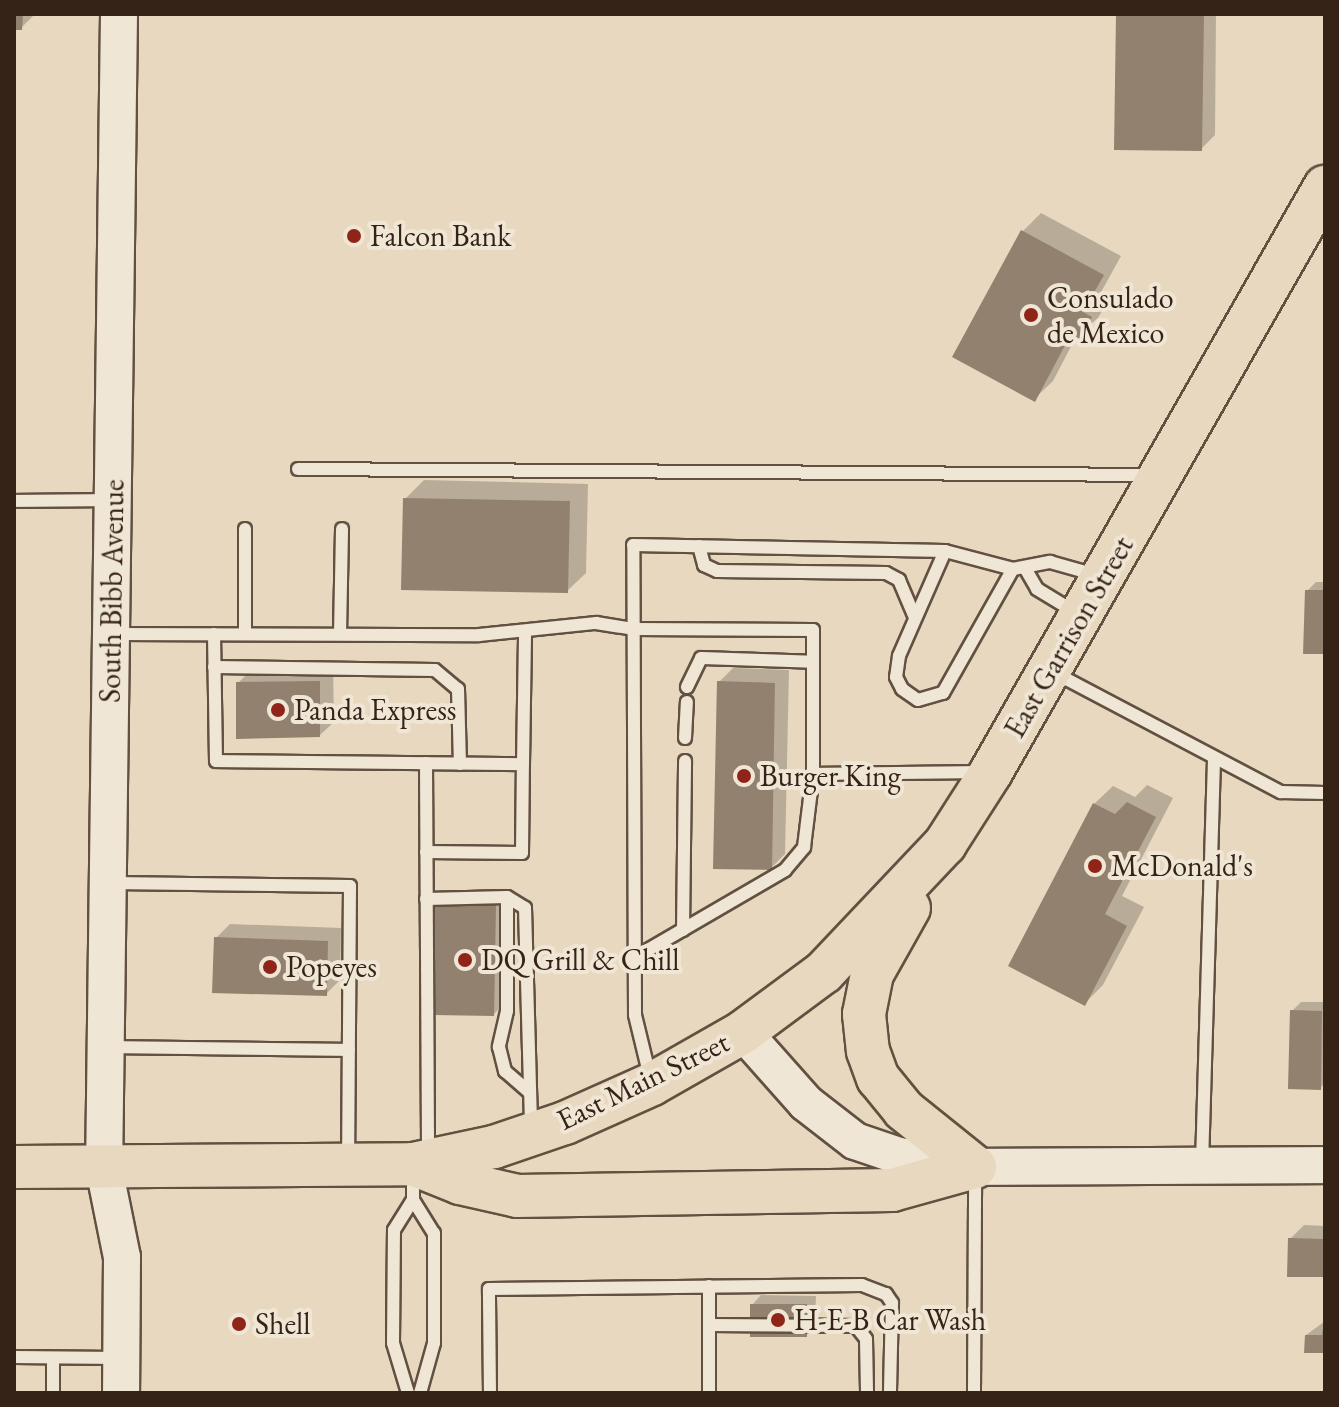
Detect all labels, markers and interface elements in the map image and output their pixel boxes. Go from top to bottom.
place label: Falcon Bank [370,218,511,254]
marker: Falcon Bank [345,227,363,245]
place label: Consulado de Mexico [1047,280,1174,350]
marker: Consulado de Mexico [1022,306,1040,324]
street label: South Bibb Avenue [92,479,132,703]
street label: East Garrison Street [997,530,1141,744]
place label: Panda Express [294,692,457,728]
marker: Panda Express [269,701,287,719]
place label: Burger King [760,758,901,794]
marker: Burger King [735,767,753,785]
place label: McDonald's [1111,848,1253,884]
marker: McDonald's [1086,857,1104,875]
place label: DQ Grill & Chill [481,942,679,978]
place label: Popeyes [286,949,377,985]
marker: DQ Grill & Chill [456,951,474,969]
marker: Popeyes [261,958,279,976]
street label: East Main Street [551,1024,735,1138]
place label: H-E-B Car Wash [794,1302,986,1338]
place label: Shell [255,1306,310,1342]
marker: H-E-B Car Wash [769,1311,787,1329]
marker: Shell [230,1315,248,1333]

